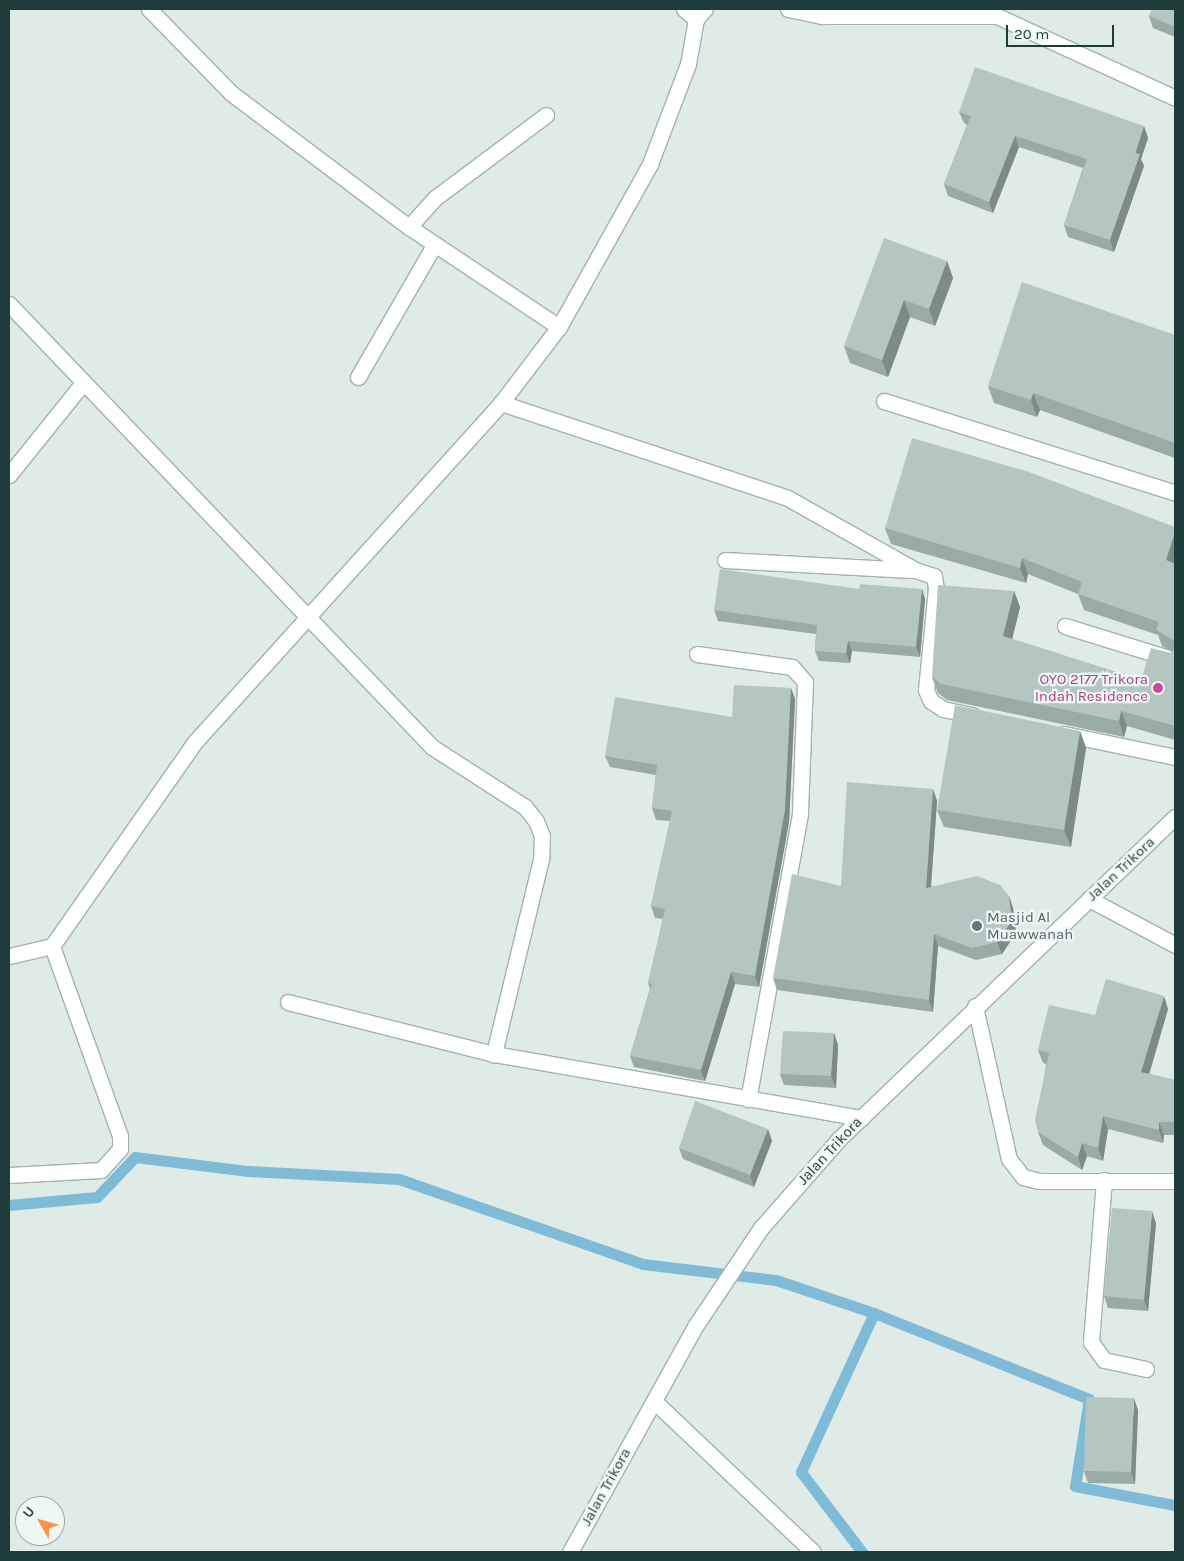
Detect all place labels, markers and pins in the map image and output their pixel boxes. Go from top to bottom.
place label: OYO 2177 Trikora Indah Residence [1035,670,1148,705]
marker: OYO 2177 Trikora Indah Residence [1152,682,1164,694]
place label: Masjid Al Muawwanah [987,908,1073,943]
marker: Masjid Al Muawwanah [971,920,983,932]

